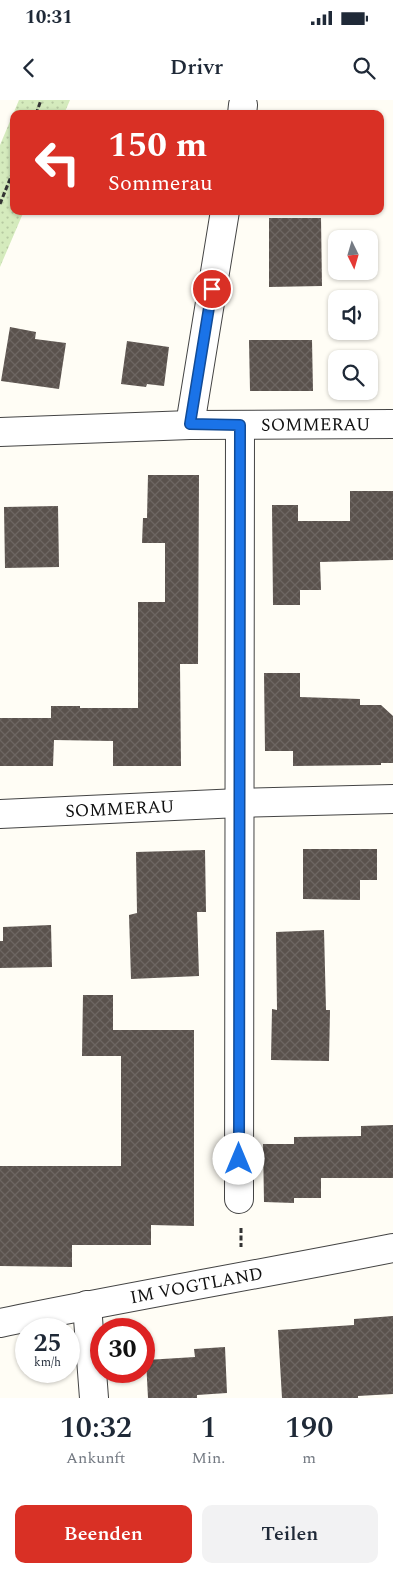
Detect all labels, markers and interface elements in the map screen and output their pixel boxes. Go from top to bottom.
text: 10:31 [25,3,73,32]
text: Drivr [170,51,223,84]
icon: back [15,54,43,82]
icon: search [350,54,378,82]
text: 150 m [108,119,207,172]
icon: left [25,130,90,195]
text: Sommerau [108,167,213,200]
north arrow [328,230,378,280]
map controls [328,230,378,400]
pin [191,268,233,310]
icon: arrive [198,275,226,303]
button: sound [328,290,378,340]
button: search [328,350,378,400]
street label: SOMMERAU [261,411,371,439]
street label: SOMMERAU [65,793,175,825]
position arrow [212,1132,264,1184]
street label: IM VOGTLAND [128,1260,265,1311]
speed limit sign: 30 [90,1318,155,1383]
text: 25 [33,1325,62,1363]
text: km/h [34,1353,61,1372]
text: 10:32 [60,1405,132,1451]
text: 1 [200,1405,216,1451]
text: 190 [285,1405,333,1451]
text: Ankunft [66,1446,126,1470]
text: Min. [192,1446,225,1470]
text: m [302,1446,316,1470]
button: Beenden [15,1505,192,1563]
button: Teilen [202,1505,378,1563]

